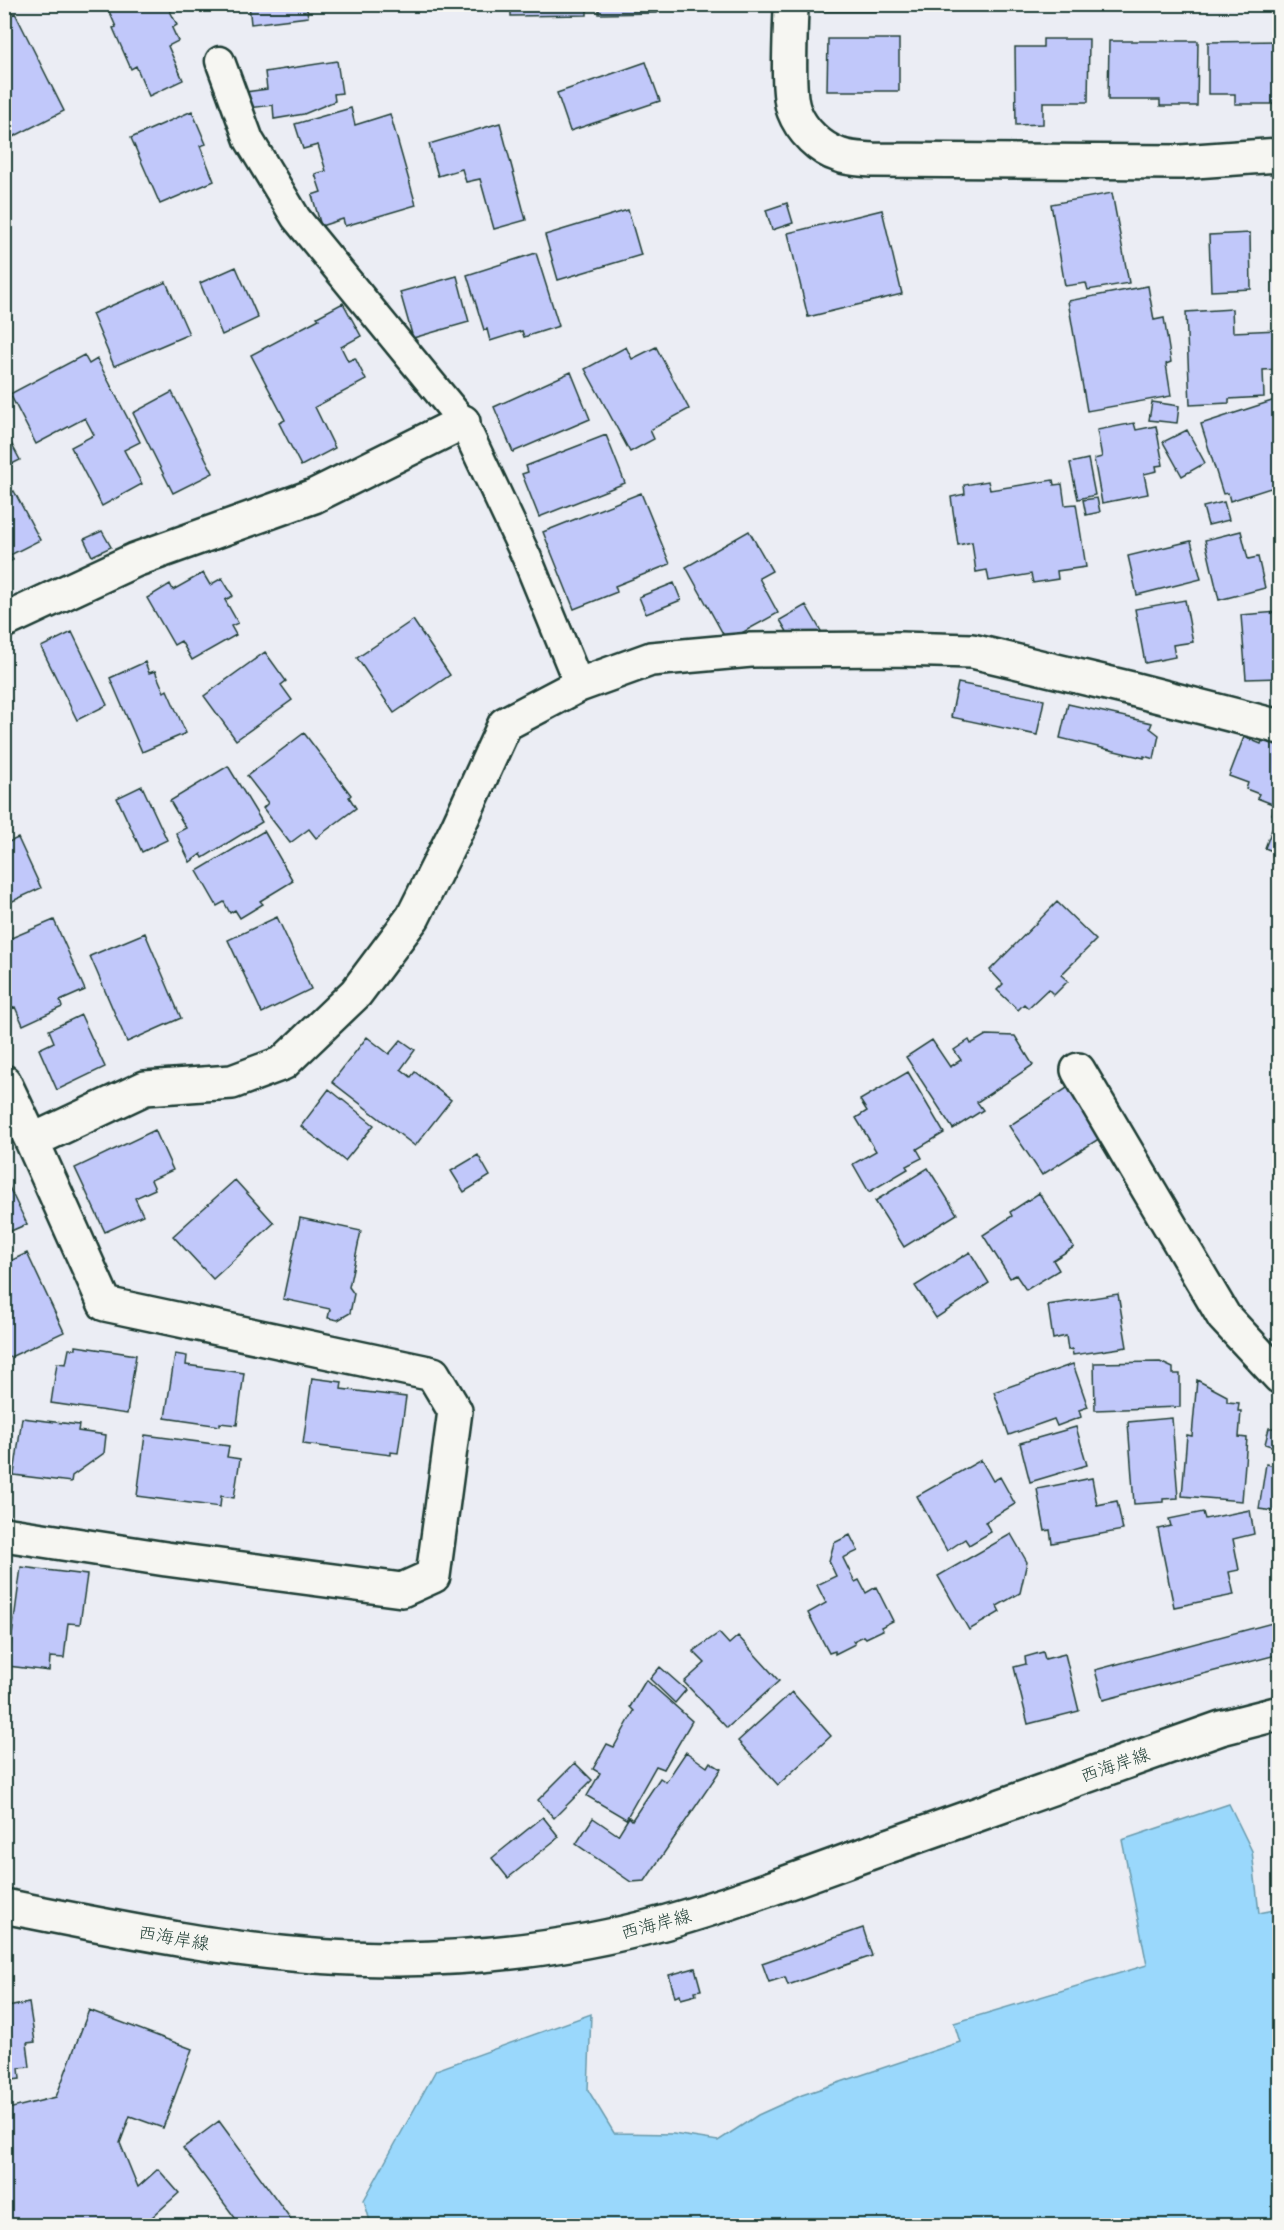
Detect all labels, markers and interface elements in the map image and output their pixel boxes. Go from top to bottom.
street label: 西海岸線 [1077,1741,1154,1792]
street label: 西海岸線 [618,1902,695,1949]
street label: 西海岸線 [136,1919,212,1960]

